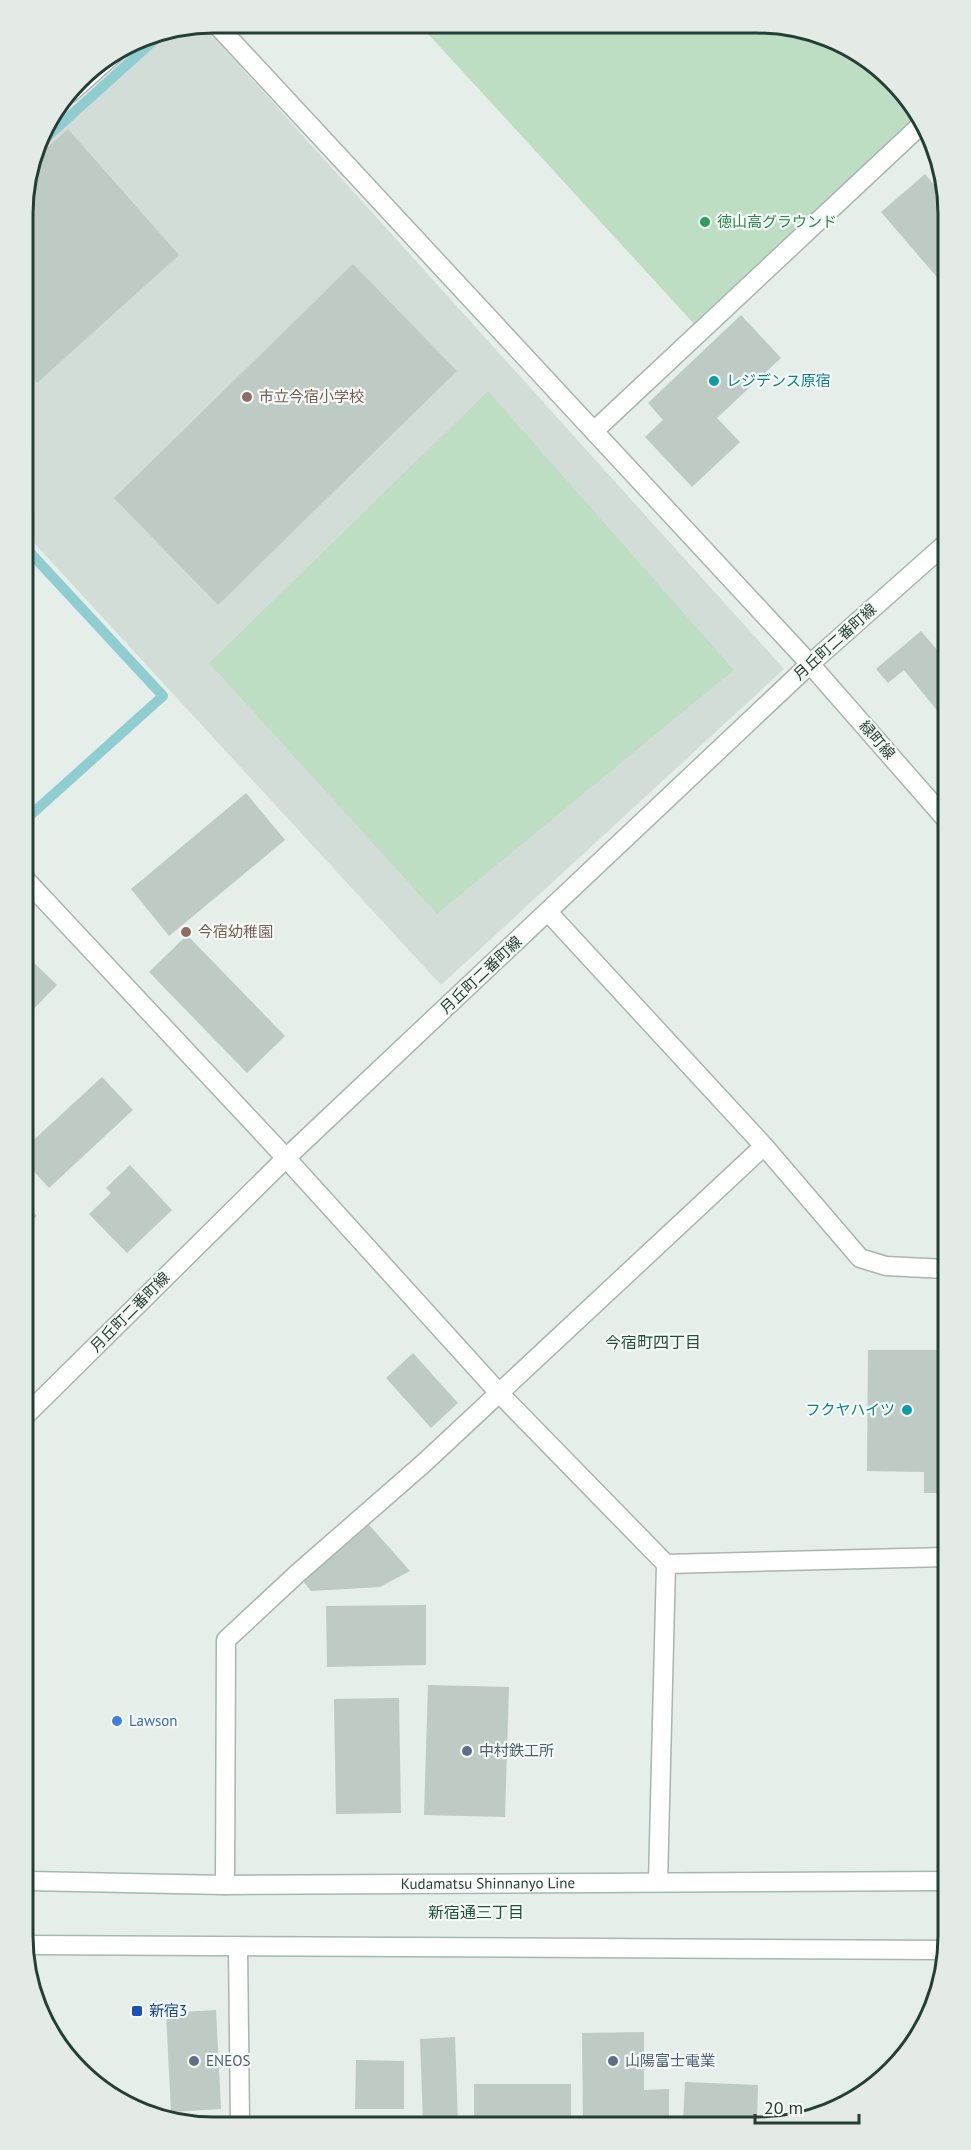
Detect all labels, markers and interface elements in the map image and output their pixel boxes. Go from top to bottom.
place label: 徳山高グラウンド [717,212,837,231]
marker: 徳山高グラウンド [698,215,712,229]
place label: レジデンス原宿 [726,371,831,390]
marker: レジデンス原宿 [707,374,721,388]
place label: 市立今宿小学校 [259,387,364,406]
marker: 市立今宿小学校 [240,390,254,404]
street label: 月丘町二番町線 [789,599,880,684]
street label: 緑町線 [855,716,899,763]
place label: 今宿幼稚園 [198,922,273,941]
marker: 今宿幼稚園 [179,925,193,939]
street label: 月丘町二番町線 [436,932,526,1017]
street label: 月丘町二番町線 [86,1268,173,1355]
district label: 今宿町四丁目 [605,1332,701,1352]
place label: フクヤハイツ [806,1400,895,1419]
marker: フクヤハイツ [900,1403,914,1417]
place label: Lawson [129,1711,177,1730]
marker: Lawson [110,1714,124,1728]
place label: 中村鉄工所 [479,1741,554,1760]
marker: 中村鉄工所 [460,1744,474,1758]
street label: Kudamatsu Shinnanyo Line [401,1873,575,1893]
district label: 新宿通三丁目 [428,1902,524,1922]
place label: 新宿3 [149,2001,187,2020]
marker: 新宿3 [130,2004,144,2018]
place label: ENEOS [206,2051,250,2070]
place label: 山陽富士電業 [625,2051,715,2070]
marker: ENEOS [187,2054,201,2068]
marker: 山陽富士電業 [606,2054,620,2068]
scale bar [755,2087,858,2125]
text: 20 m [764,2096,803,2119]

